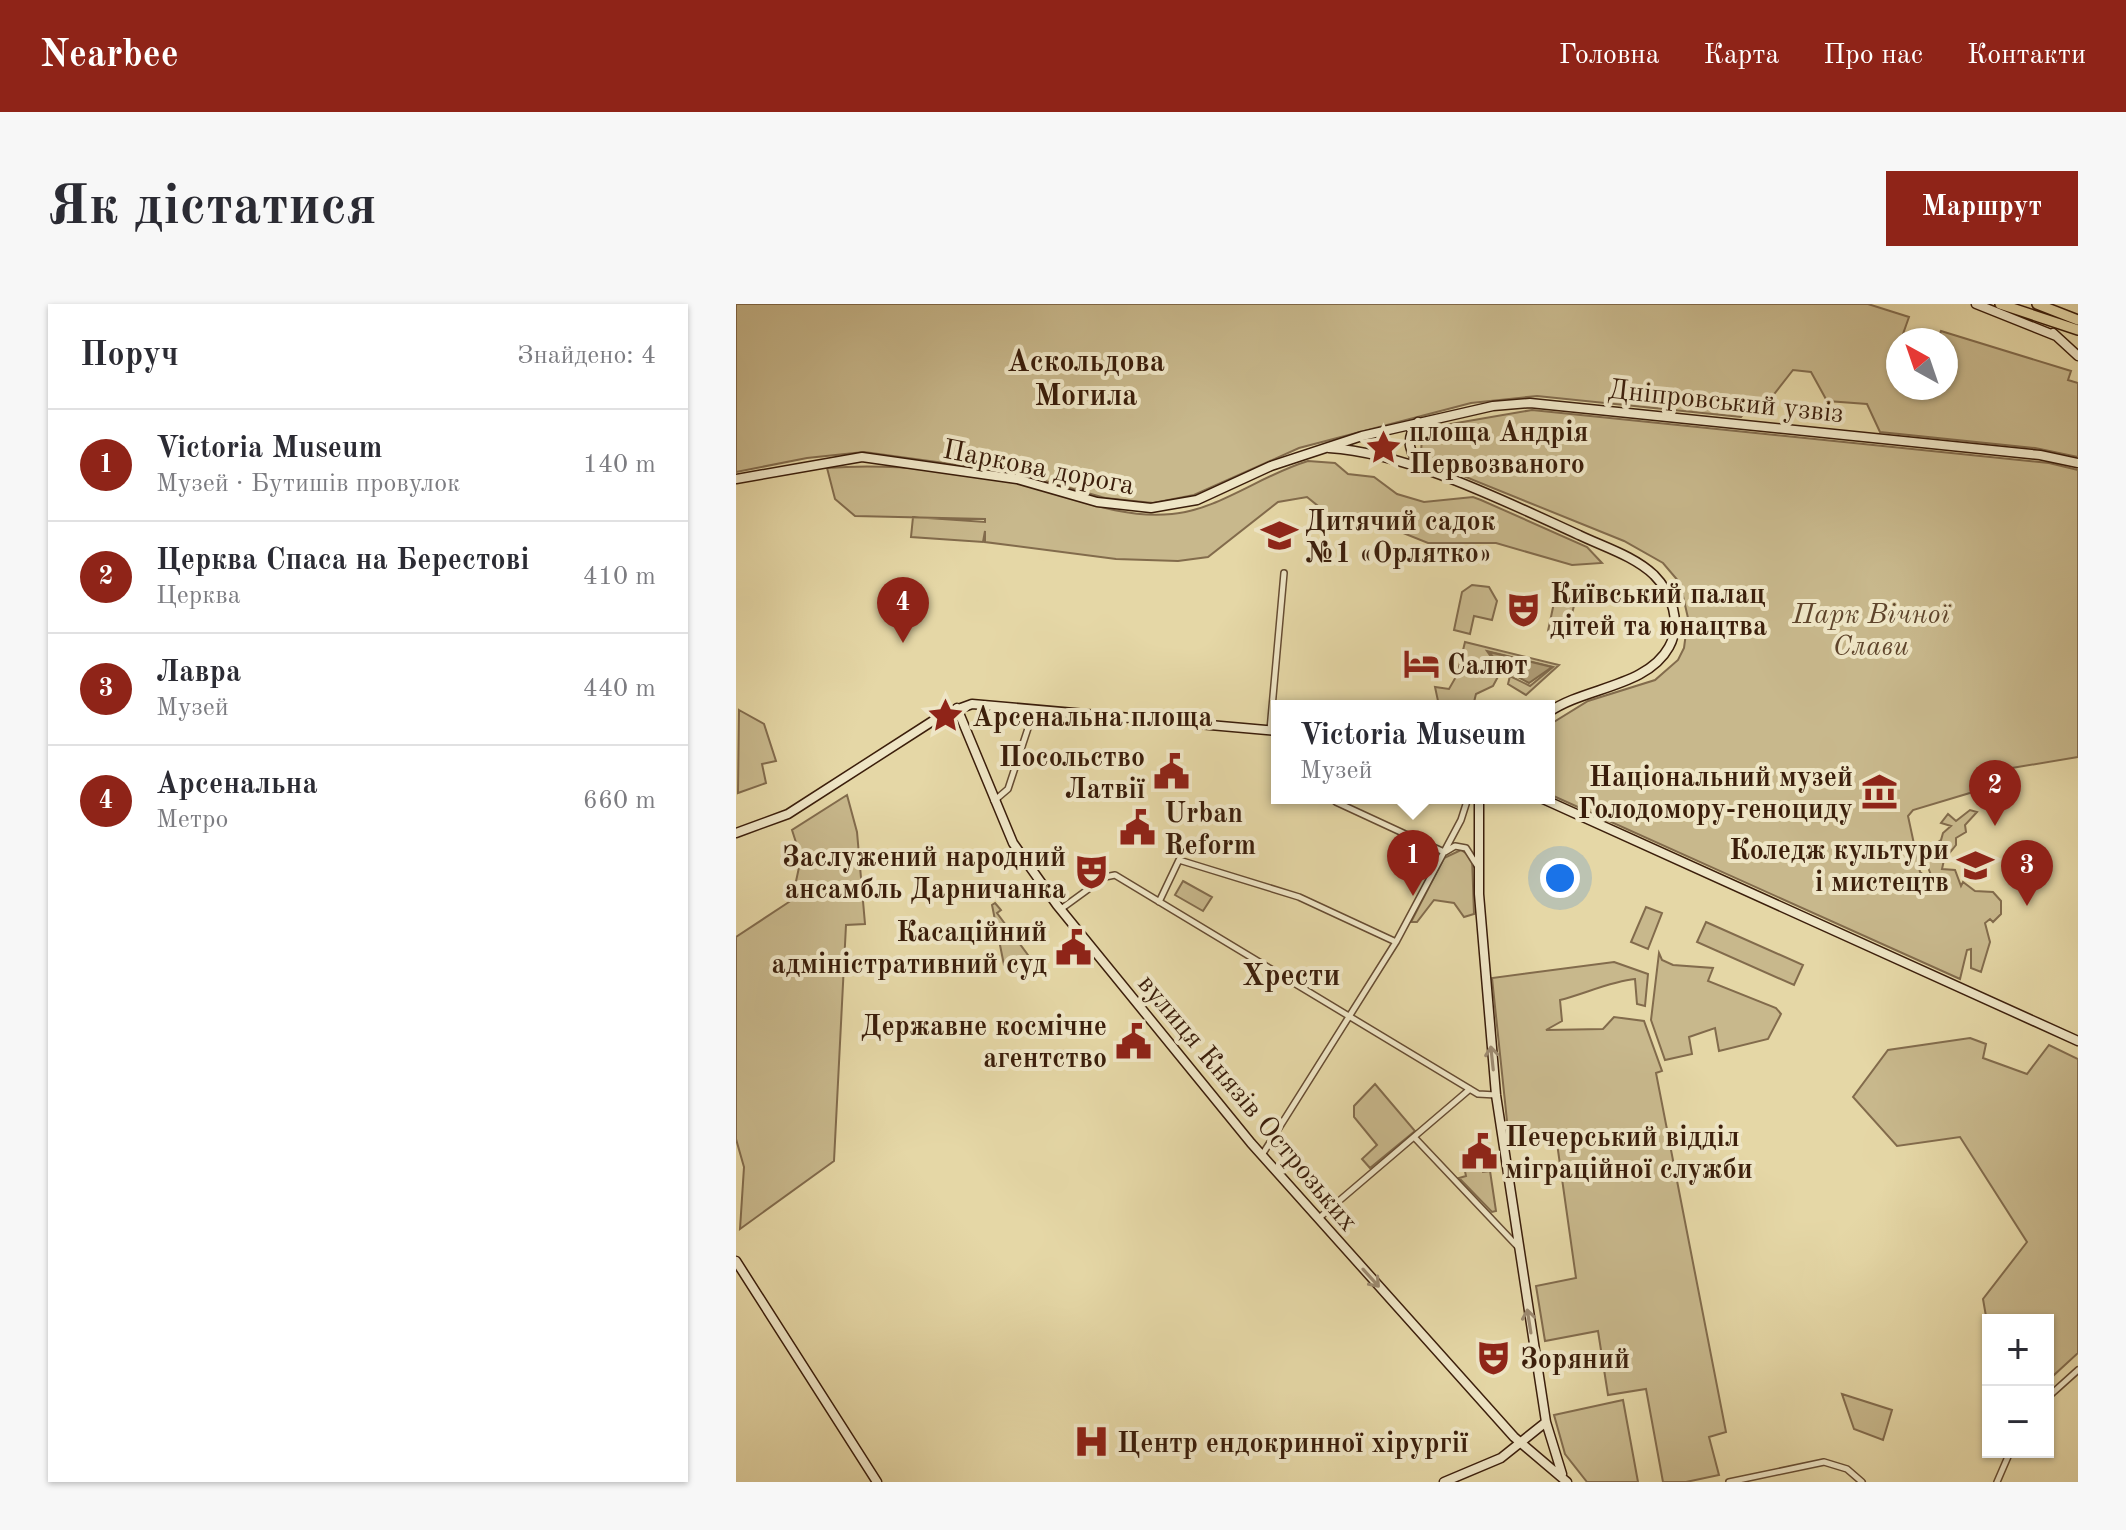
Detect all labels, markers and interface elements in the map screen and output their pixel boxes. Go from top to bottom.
text: Nearbee [40,37,179,75]
text: Головна [1559,42,1660,70]
text: Карта [1704,42,1779,70]
text: Про нас [1823,42,1923,70]
text: Контакти [1967,42,2086,70]
button: Маршрут [1886,171,2078,246]
text: Як дістатися [48,180,377,236]
north arrow [1886,328,1958,400]
text: Поруч [80,339,179,373]
text: Знайдено: 4 [517,343,656,369]
district label: Аскольдова Могила [1007,348,1165,412]
street label: Дніпровський узвіз [1606,377,1845,429]
place label: площа Андрія Первозваного [1409,419,1589,480]
place icon: площа Андрія Первозваного [1364,428,1402,466]
text: Victoria Museum [156,434,383,464]
street label: Паркова дорога [940,437,1137,501]
text: 1 [98,452,114,478]
text: 140 m [583,452,656,478]
text: Музей · Бутишів провулок [156,471,460,497]
place label: Дитячий садок №1 «Орлятко» [1305,509,1496,569]
school or university icon: Дитячий садок №1 «Орлятко» [1260,517,1298,555]
text: Церква Спаса на Берестові [156,546,530,576]
text: 2 [98,564,114,590]
text: 410 m [583,564,656,590]
pin: 4 [877,577,929,643]
place label: Київський палац дітей та юнацтва [1550,581,1767,642]
text: Церква [156,583,241,609]
theatre icon: Київський палац дітей та юнацтва [1505,590,1543,628]
park label: Парк Вічної Слави [1791,602,1951,662]
hotel icon: Салют [1402,645,1440,683]
place label: Салют [1447,652,1528,681]
text: Лавра [156,658,241,688]
text: 3 [98,676,114,702]
text: 440 m [583,676,656,702]
text: Музей [156,695,229,721]
place icon: Арсенальна площа [927,697,965,735]
popup [1271,700,1555,804]
place label: Арсенальна площа [972,705,1213,733]
text: Victoria Museum [1300,721,1526,751]
place label: Посольство Латвії [999,745,1146,805]
public building icon: Посольство Латвії [1152,753,1190,791]
text: Музей [1300,758,1373,784]
pin: 2 [1969,760,2021,826]
place label: Національний музей Голодомору-геноциду [1577,764,1853,825]
text: Арсенальна [156,770,318,800]
museum icon: Національний музей Голодомору-геноциду [1860,773,1898,811]
text: 4 [98,788,114,814]
text: 660 m [583,788,656,814]
place label: Urban Reform [1164,801,1256,861]
text: Метро [156,807,228,833]
public building icon: Urban Reform [1119,809,1157,847]
pin: 1 [1387,830,1439,896]
place label: Коледж культури і мистецтв [1729,837,1949,898]
pin: 3 [2001,840,2053,906]
place label: Заслужений народний ансамбль Дарничанка [782,844,1066,905]
school or university icon: Коледж культури і мистецтв [1956,846,1994,884]
theatre icon: Заслужений народний ансамбль Дарничанка [1073,853,1111,891]
your location [1540,858,1580,898]
place label: Касаційний адміністративний суд [771,919,1047,980]
public building icon: Касаційний адміністративний суд [1054,928,1092,966]
district label: Хрести [1242,962,1340,992]
street label: вулиця Князів Острозьких [1131,970,1362,1238]
place label: Державне космічне агентство [861,1013,1107,1074]
public building icon: Державне космічне агентство [1114,1022,1152,1060]
one-way arrow [1484,1046,1499,1072]
place label: Печерський відділ міграційної служби [1505,1124,1753,1185]
public building icon: Печерський відділ міграційної служби [1460,1133,1498,1171]
one-way arrow [1362,1268,1380,1288]
one-way arrow [1521,1309,1536,1334]
map controls [1982,1314,2054,1458]
button: + [1982,1314,2054,1386]
theatre icon: Зоряний [1475,1339,1513,1377]
place label: Зоряний [1520,1346,1630,1375]
button: − [1982,1386,2054,1458]
hospital icon: Центр ендокринної хірургії [1072,1423,1110,1461]
place label: Центр ендокринної хірургії [1117,1430,1469,1459]

